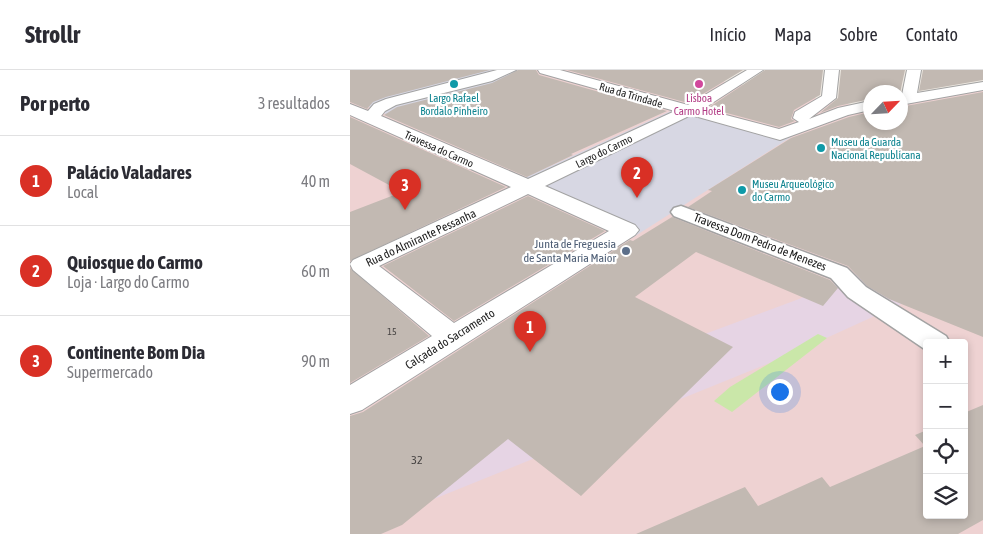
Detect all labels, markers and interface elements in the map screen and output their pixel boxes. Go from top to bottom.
text: Strollr [25,21,80,48]
text: Início [710,24,746,45]
text: Mapa [774,24,812,45]
text: Sobre [840,24,878,45]
text: Contato [906,24,958,45]
marker: Largo Rafael Bordalo Pinheiro [448,78,460,90]
marker: Lisboa Carmo Hotel [693,78,705,90]
street label: Rua da Trindade [598,80,664,110]
north arrow [863,85,908,130]
text: Por perto [20,91,90,115]
place label: Largo Rafael Bordalo Pinheiro [420,92,488,117]
place label: Lisboa Carmo Hotel [674,92,724,117]
text: 3 resultados [258,94,330,112]
street label: Travessa do Carmo [403,128,475,170]
street label: Largo do Carmo [574,132,634,170]
place label: Museu da Guarda Nacional Republicana [831,136,921,161]
marker: Museu da Guarda Nacional Republicana [815,142,827,154]
pin: 2 [621,157,653,198]
text: Palácio Valadares [67,161,192,183]
pin: 3 [389,169,421,210]
text: 1 [32,172,40,190]
text: 40 m [301,172,330,190]
place label: Museu Arqueológico do Carmo [752,178,834,203]
text: Local [67,183,98,201]
marker: Museu Arqueológico do Carmo [736,184,748,196]
street label: Rua do Almirante Pessanha [364,206,478,270]
street label: Travessa Dom Pedro de Menezes [692,210,828,274]
place label: Junta de Freguesia de Santa Maria Maior [523,237,616,265]
marker: Junta de Freguesia de Santa Maria Maior [620,245,632,257]
text: Quiosque do Carmo [67,251,203,273]
text: 2 [32,262,40,280]
text: 60 m [301,262,330,280]
text: Loja · Largo do Carmo [67,273,189,291]
street label: Calçada do Sacramento [403,306,498,372]
pin: 1 [514,311,546,352]
house number: 15 [387,326,397,337]
map controls [923,339,968,519]
button: + [923,339,968,384]
text: Continente Bom Dia [67,341,205,363]
text: 3 [32,352,40,370]
text: 90 m [301,352,330,370]
text: Supermercado [67,363,153,381]
your location [767,379,793,405]
button: − [923,384,968,429]
button: locate [923,429,968,474]
house number: 32 [411,453,423,467]
button: layers [923,474,968,519]

